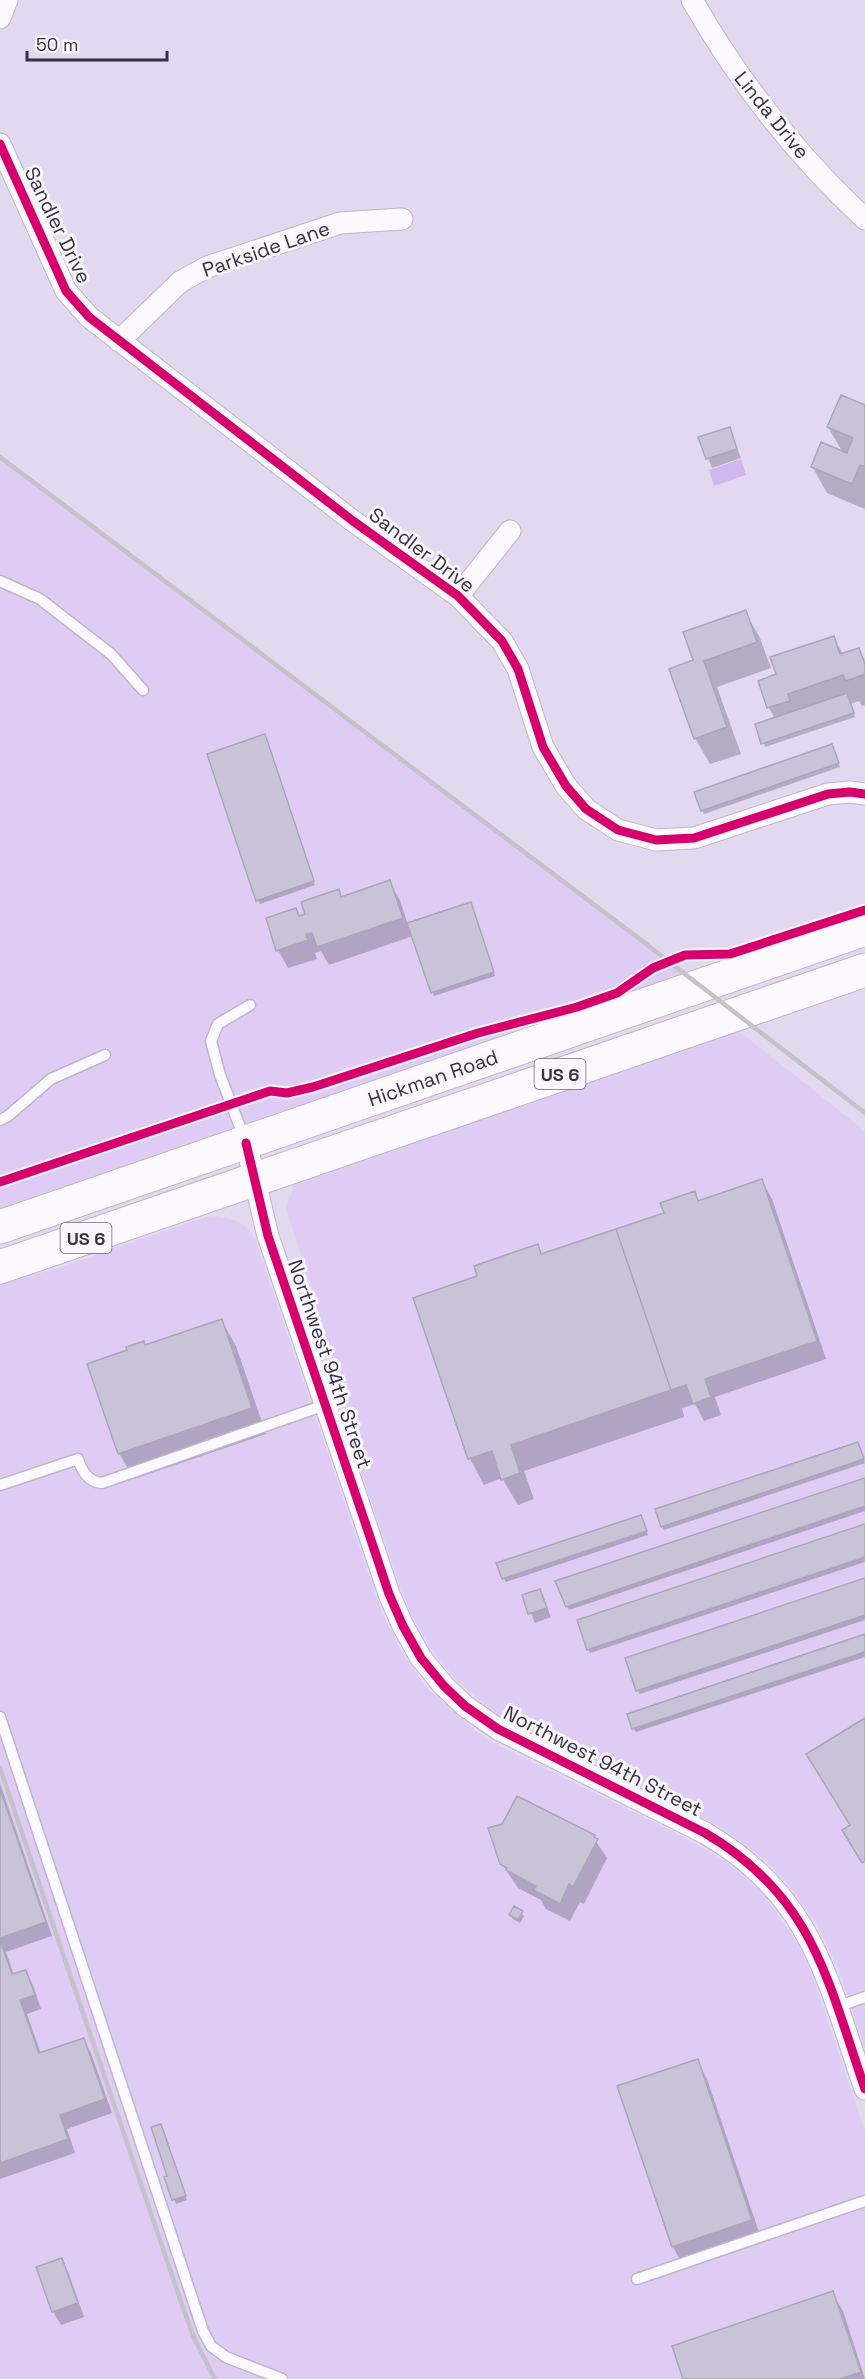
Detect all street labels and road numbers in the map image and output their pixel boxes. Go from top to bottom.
street label: Linda Drive [729,66,815,164]
street label: Sandler Drive [19,163,97,287]
street label: Parkside Lane [199,215,333,283]
street label: Sandler Drive [364,502,480,598]
street label: Hickman Road [365,1044,501,1112]
road number: US 6 [534,1059,586,1089]
road number: US 6 [60,1223,112,1253]
street label: Northwest 94th Street [282,1256,378,1472]
street label: Northwest 94th Street [499,1700,707,1822]

